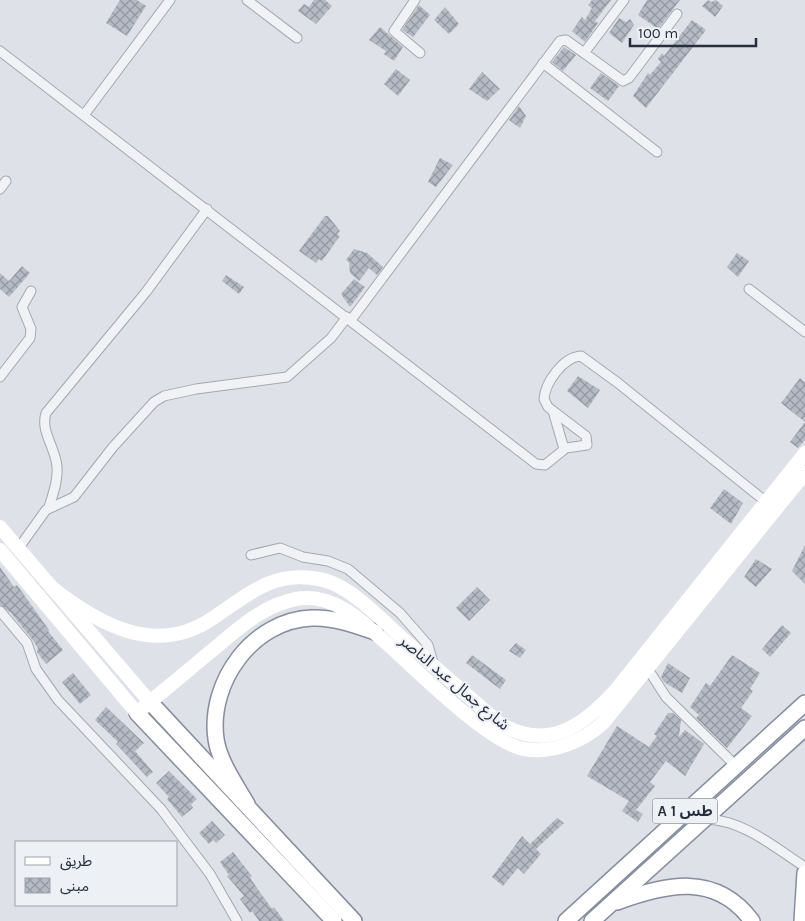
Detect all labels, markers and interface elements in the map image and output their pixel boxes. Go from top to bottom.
scale bar [630,15,756,47]
text: 100 m [638,24,678,42]
street label: شارع جمال عبد الناصر [393,630,514,736]
road number: A 1 طس [652,798,718,824]
legend [15,841,178,906]
text: طريق [60,852,92,871]
text: مبنى [60,877,89,895]

